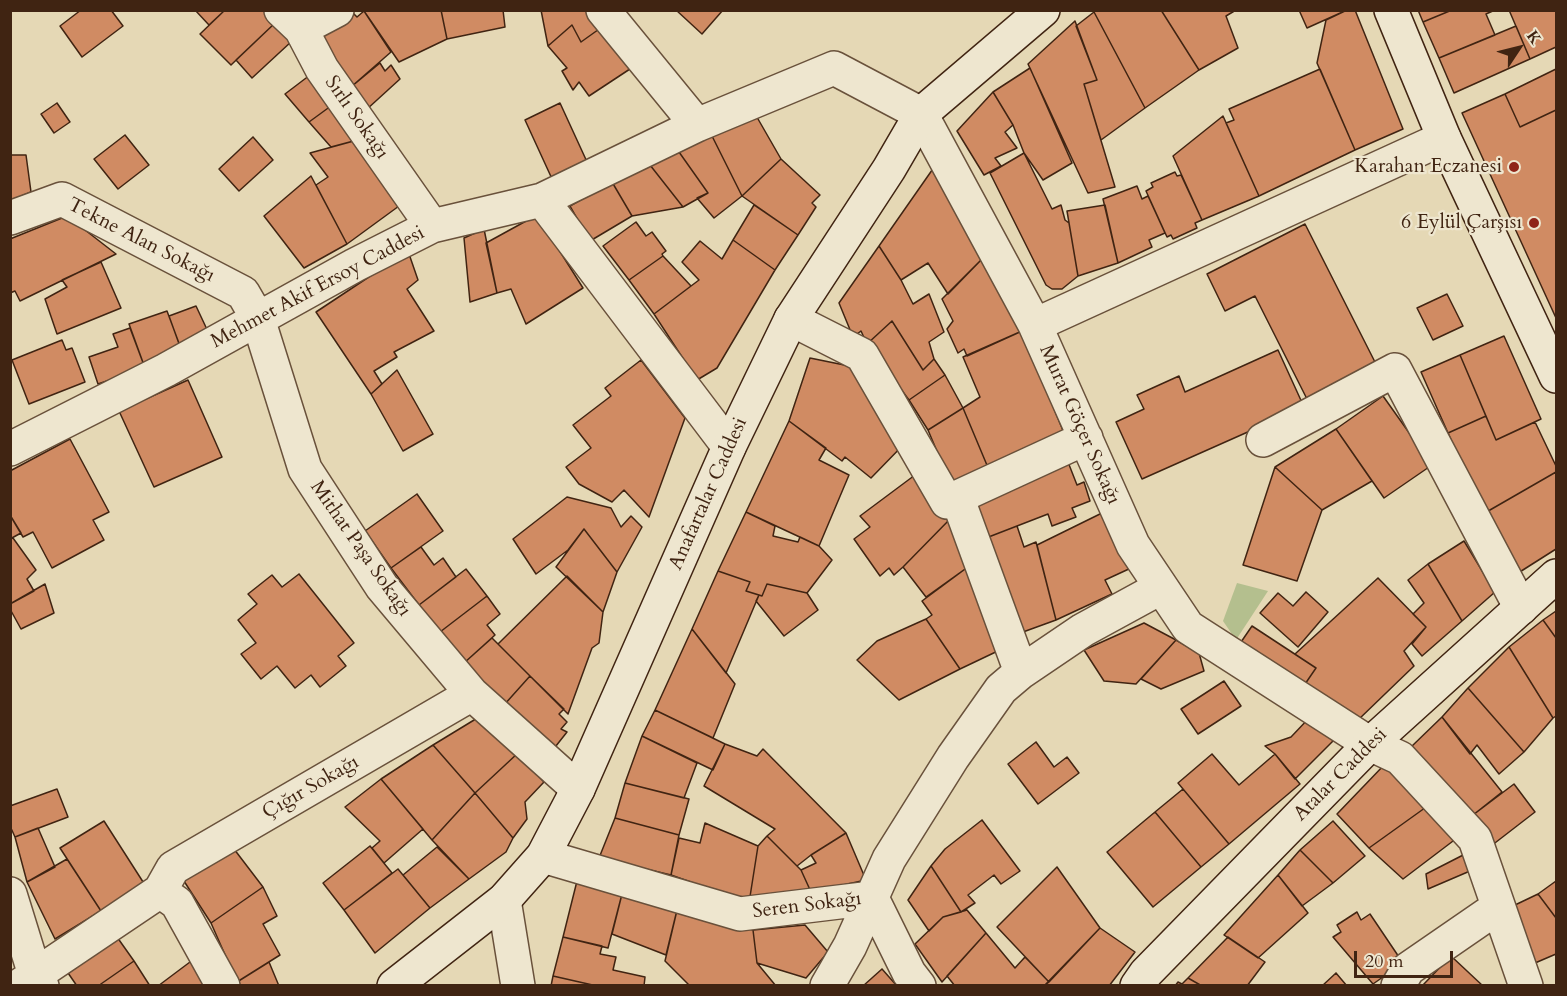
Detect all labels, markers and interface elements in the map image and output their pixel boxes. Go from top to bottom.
north arrow [1489,18,1549,78]
text: K [1521,26,1546,49]
street label: Sırlı Sokağı [319,72,393,164]
place label: Karahan Eczanesi [1354,155,1502,179]
marker: Karahan Eczanesi [1507,160,1521,174]
street label: Tekne Alan Sokağı [63,194,219,288]
place label: 6 Eylül Çarşısı [1401,211,1522,235]
marker: 6 Eylül Çarşısı [1527,216,1541,230]
street label: Mehmet Akif Ersoy Caddesi [207,221,429,355]
street label: Murat Göçer Sokağı [1033,342,1125,508]
street label: Anafartalar Caddesi [665,414,753,574]
street label: Mithat Paşa Sokağı [304,476,416,622]
street label: Atalar Caddesi [1289,723,1393,827]
street label: Çığır Sokağı [258,751,364,825]
street label: Seren Sokağı [751,887,863,925]
scale bar [1357,939,1456,977]
text: 20 m [1365,949,1404,974]

